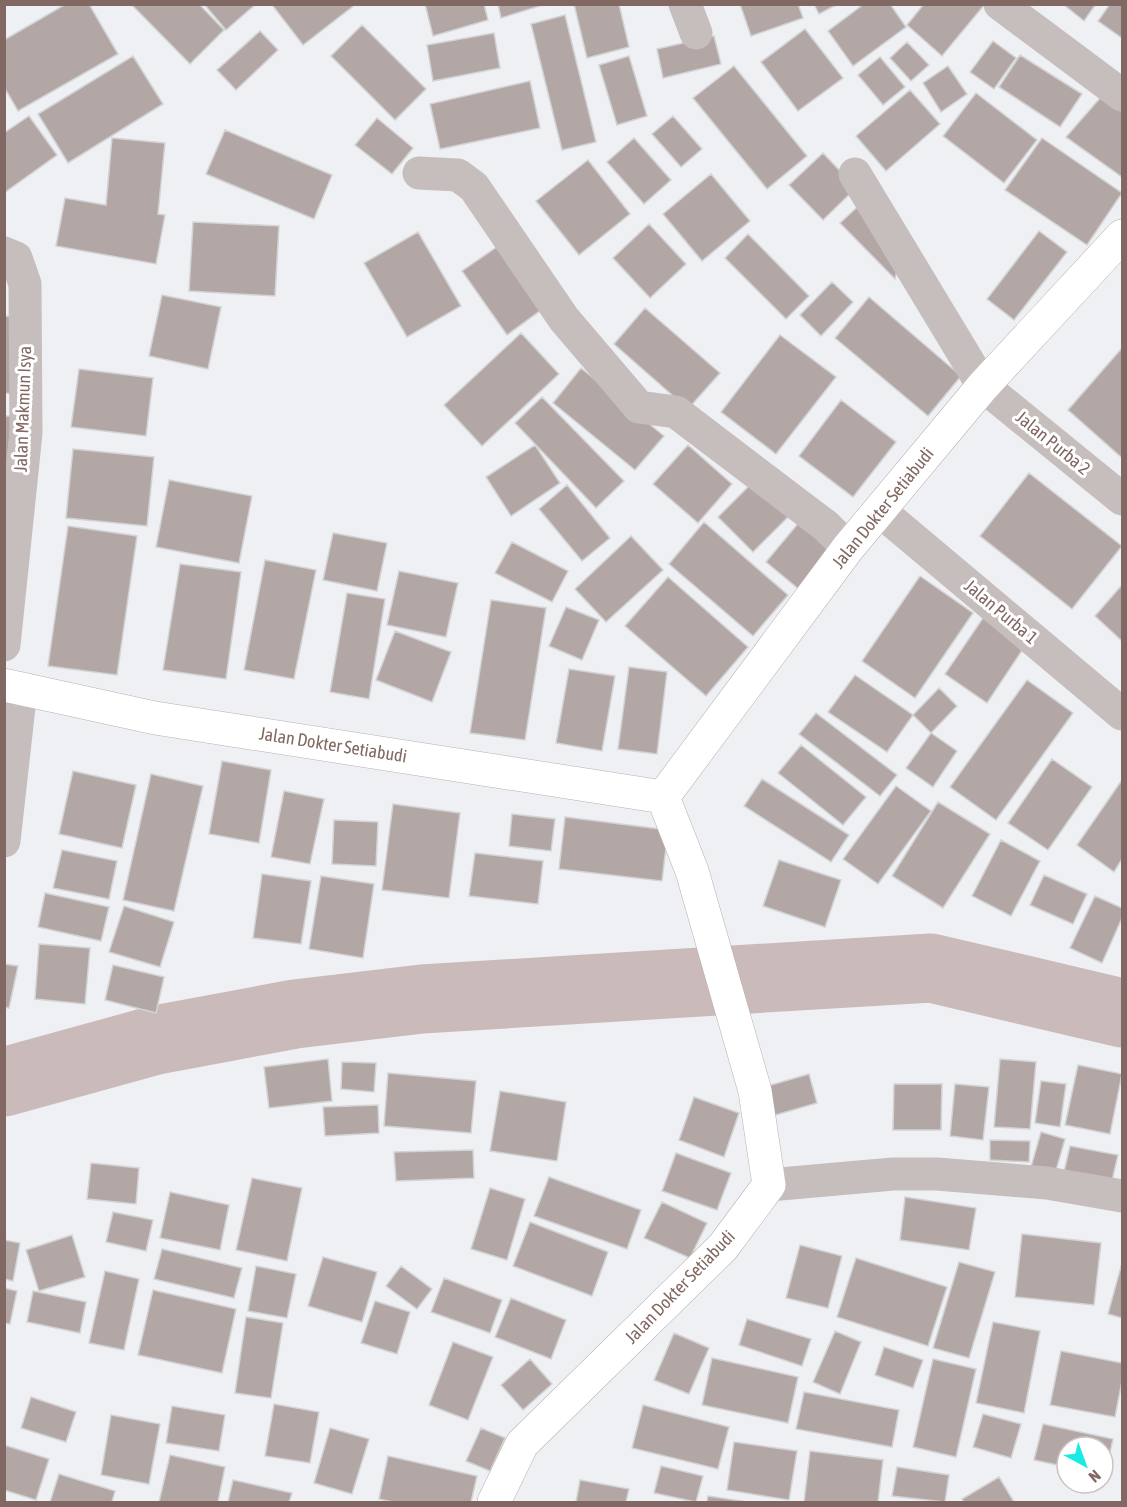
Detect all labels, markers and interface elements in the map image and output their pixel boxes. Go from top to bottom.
street label: Jalan Makmun Isya [10,346,35,472]
street label: Jalan Purba 2 [1012,406,1095,479]
street label: Jalan Dokter Setiabudi [828,443,938,572]
street label: Jalan Purba 1 [960,575,1042,648]
street label: Jalan Dokter Setiabudi [258,722,408,767]
street label: Jalan Dokter Setiabudi [620,1226,739,1348]
north arrow [1055,1435,1115,1495]
text: N [1085,1466,1104,1486]

